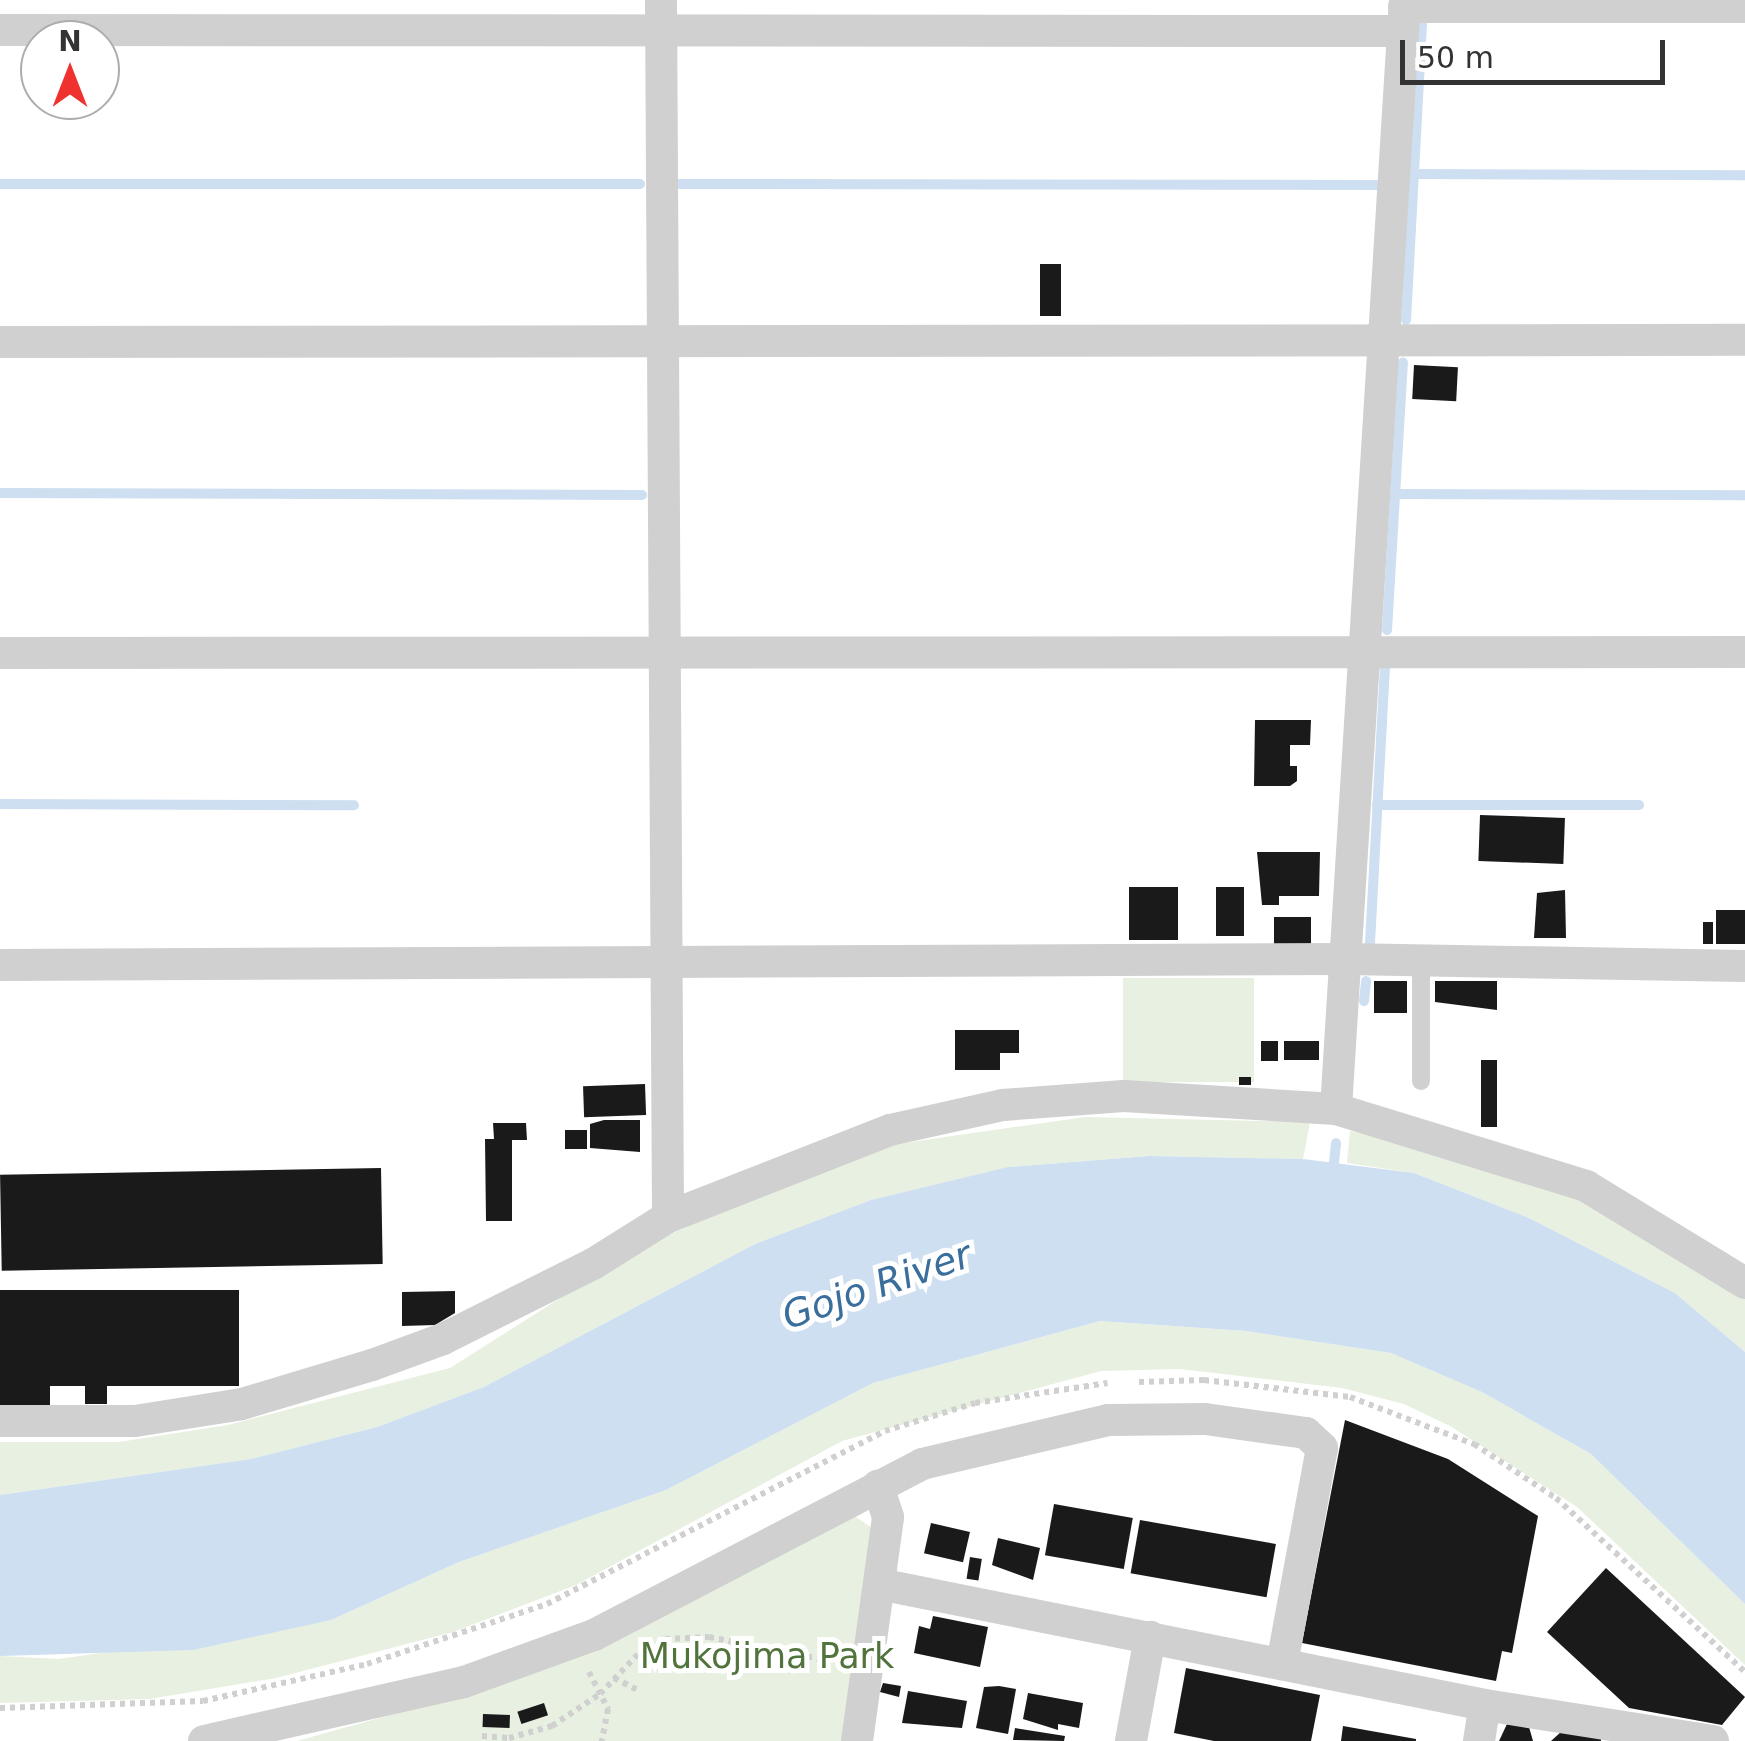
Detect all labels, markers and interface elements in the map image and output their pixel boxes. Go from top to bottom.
north arrow [20,20,120,120]
scale bar [1405,20,1670,82]
text: N [58,25,82,58]
text: 50 m [1417,40,1494,75]
water label: Gojo River [776,1232,978,1340]
park label: Mukojima Park [640,1635,894,1677]

